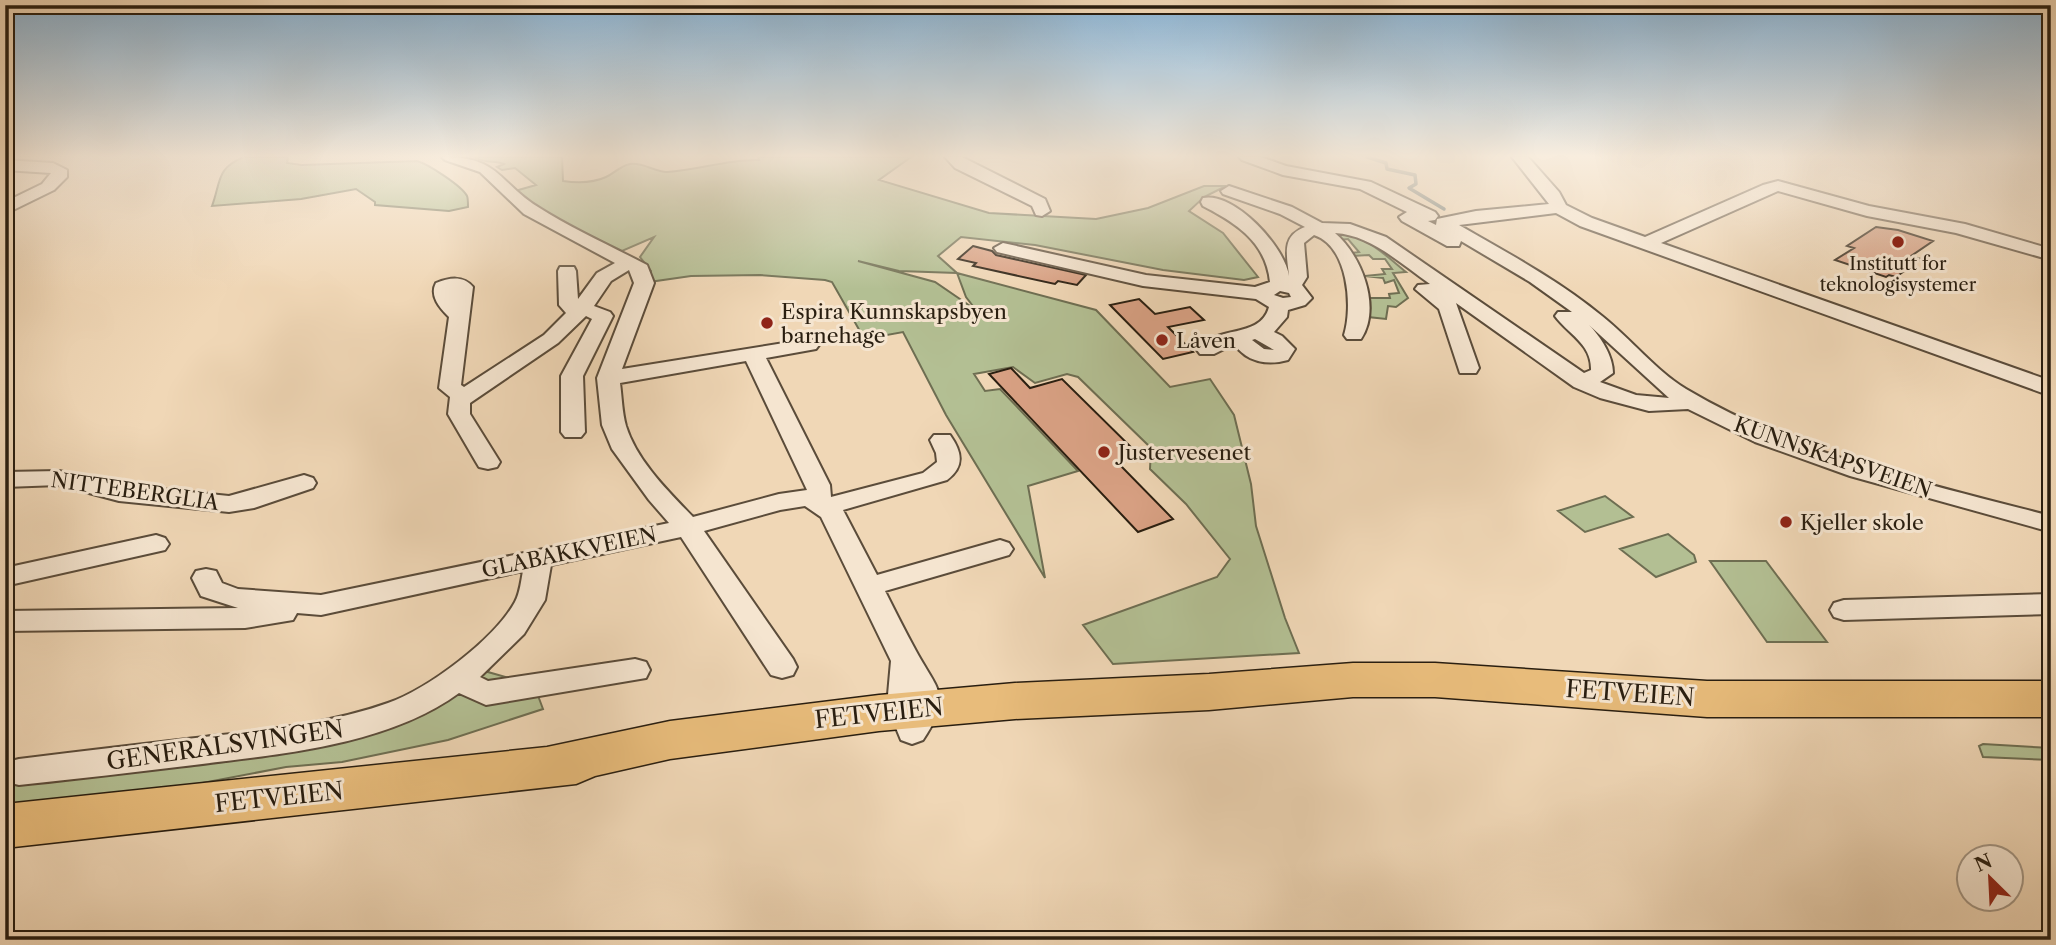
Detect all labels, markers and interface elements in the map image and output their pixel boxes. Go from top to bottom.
marker: Institutt for teknologisystemer [1890,234,1906,250]
place label: Institutt for teknologisystemer [1820,253,1977,296]
place label: Espira Kunnskapsbyen barnehage [781,299,1007,348]
marker: Espira Kunnskapsbyen barnehage [759,315,775,331]
place label: Låven [1176,328,1236,353]
marker: Låven [1154,332,1170,348]
street label: KUNNSKAPSVEIEN [1731,411,1935,503]
place label: Justervesenet [1115,440,1252,465]
marker: Justervesenet [1096,444,1112,460]
street label: NITTEBERGLIA [49,467,221,515]
place label: Kjeller skole [1800,510,1924,535]
marker: Kjeller skole [1778,514,1794,530]
street label: GLABAKKVEIEN [479,521,659,583]
street label: FETVEIEN [1564,674,1696,712]
street label: FETVEIEN [813,692,945,734]
street label: GENERALSVINGEN [104,714,346,776]
street label: FETVEIEN [213,776,345,818]
north arrow [1954,844,2024,914]
text: N [1971,849,1996,877]

